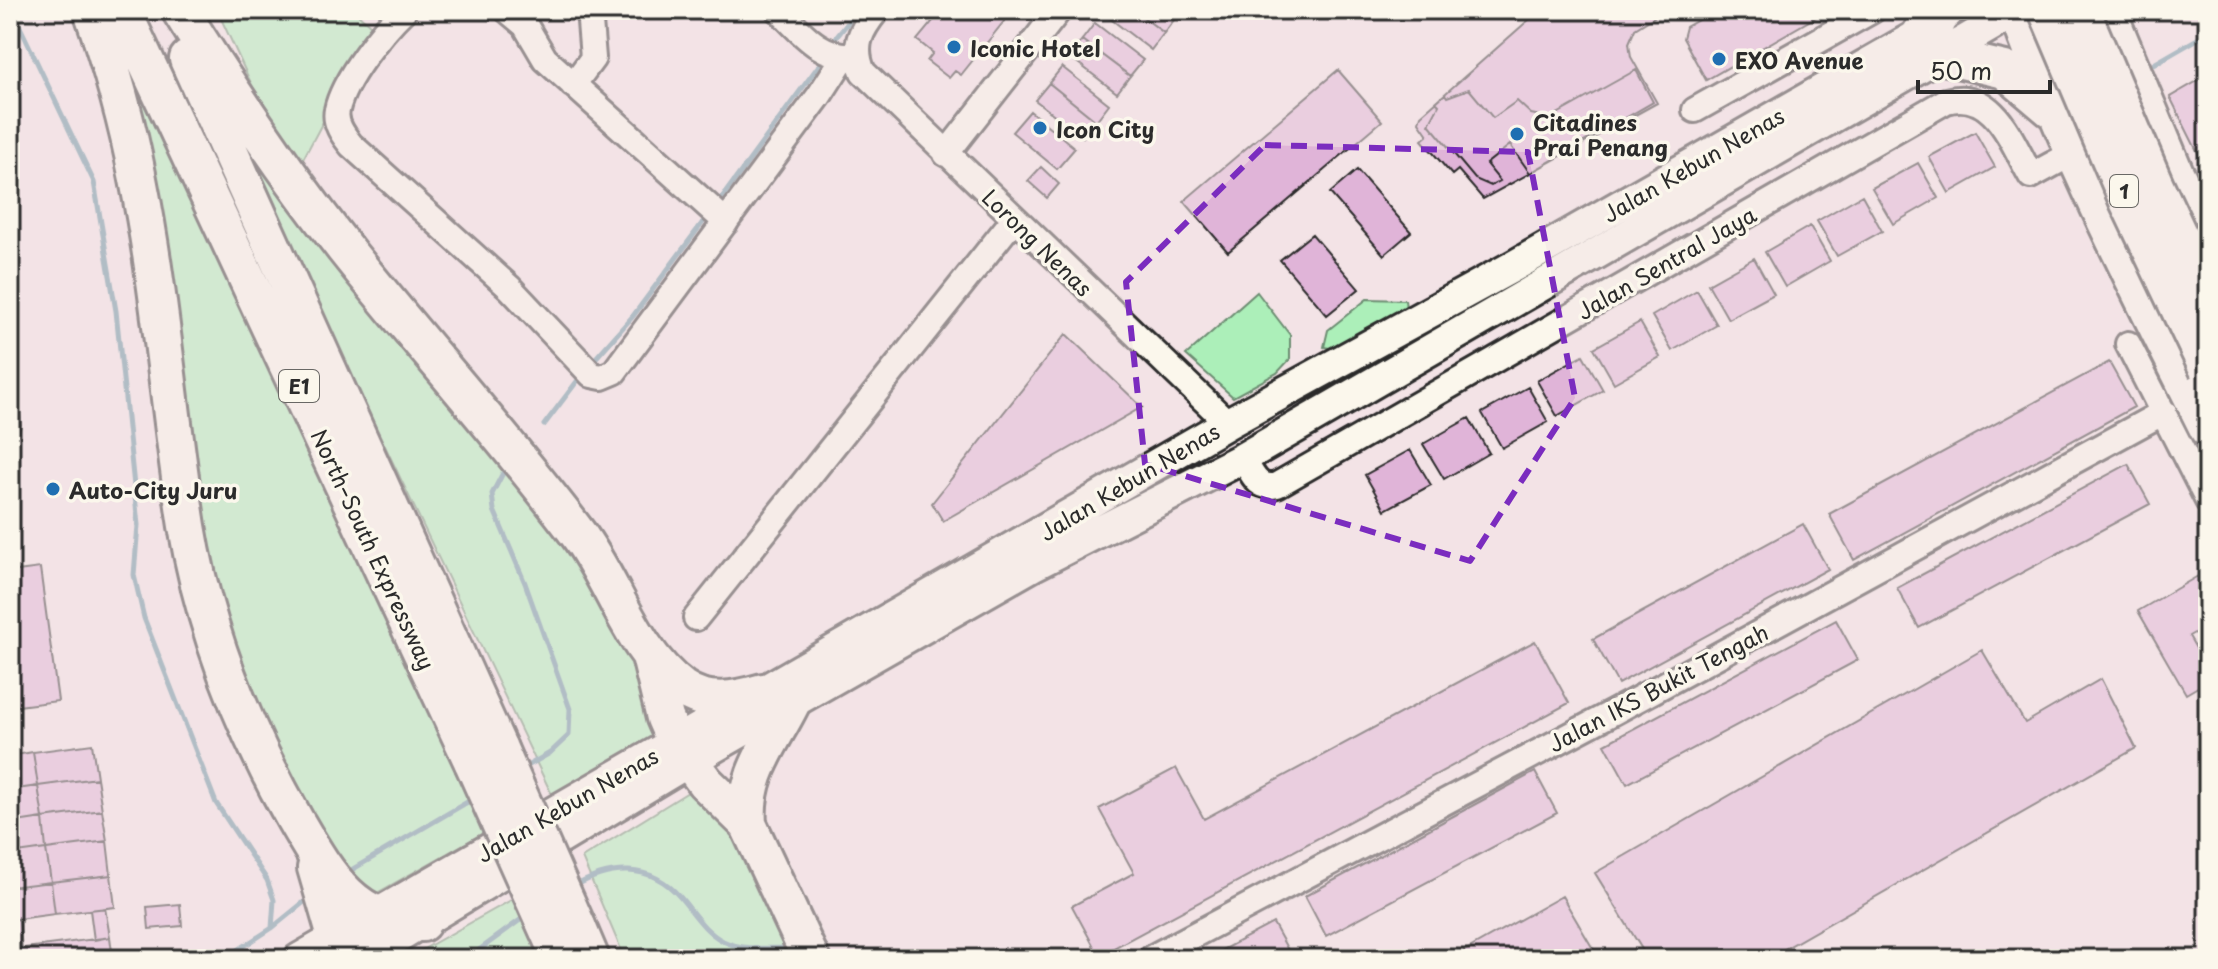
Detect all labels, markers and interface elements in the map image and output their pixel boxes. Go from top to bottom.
place label: Iconic Hotel [970,31,1100,64]
marker: Iconic Hotel [945,38,963,56]
place label: EXO Avenue [1735,43,1864,76]
scale bar [1918,44,2050,94]
marker: EXO Avenue [1710,50,1728,68]
text: 50 m [1930,52,1992,88]
street label: Jalan Kebun Nenas [1596,98,1790,230]
place label: Citadines Prai Penang [1533,105,1668,163]
place label: Icon City [1056,112,1154,145]
marker: Icon City [1031,119,1049,137]
marker: Citadines Prai Penang [1508,125,1526,143]
road number: 1 [2110,175,2138,207]
street label: Lorong Nenas [975,181,1101,303]
street label: Jalan Sentral Jaya [1570,197,1762,327]
road number: E1 [279,370,319,402]
street label: Jalan Kebun Nenas [1033,414,1225,548]
street label: North–South Expressway [304,423,444,675]
place label: Auto-City Juru [69,473,238,506]
marker: Auto-City Juru [44,480,62,498]
street label: Jalan IKS Bukit Tengah [1542,615,1774,759]
street label: Jalan Kebun Nenas [470,738,664,870]

